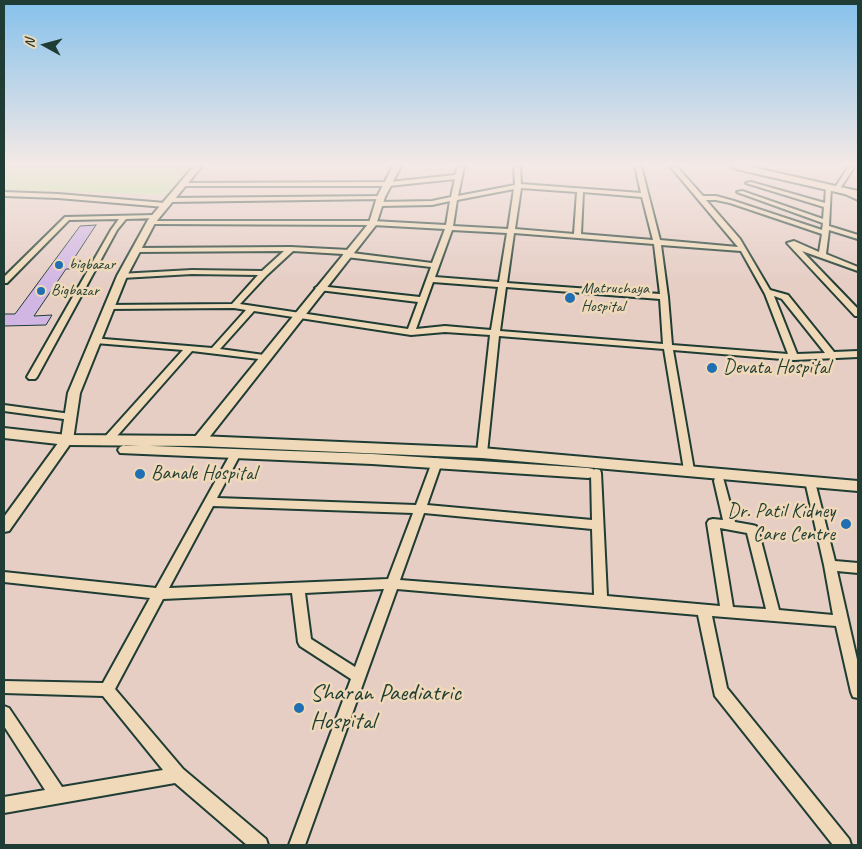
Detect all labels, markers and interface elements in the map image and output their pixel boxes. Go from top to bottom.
north arrow [20,20,70,70]
text: N [21,38,39,48]
place label: bigbazar [69,255,115,275]
marker: bigbazar [53,259,65,271]
place label: Matruchaya Hospital [581,279,649,317]
place label: Bigbazar [51,281,99,301]
marker: Bigbazar [35,285,47,297]
marker: Matruchaya Hospital [563,291,577,305]
place label: Devata Hospital [723,356,830,380]
marker: Devata Hospital [705,361,719,375]
place label: Banale Hospital [151,462,257,486]
marker: Banale Hospital [133,467,147,481]
place label: Dr. Patil Kidney Care Centre [727,500,835,547]
marker: Dr. Patil Kidney Care Centre [839,517,853,531]
place label: Sharan Paediatric Hospital [310,680,461,736]
marker: Sharan Paediatric Hospital [292,701,306,715]

